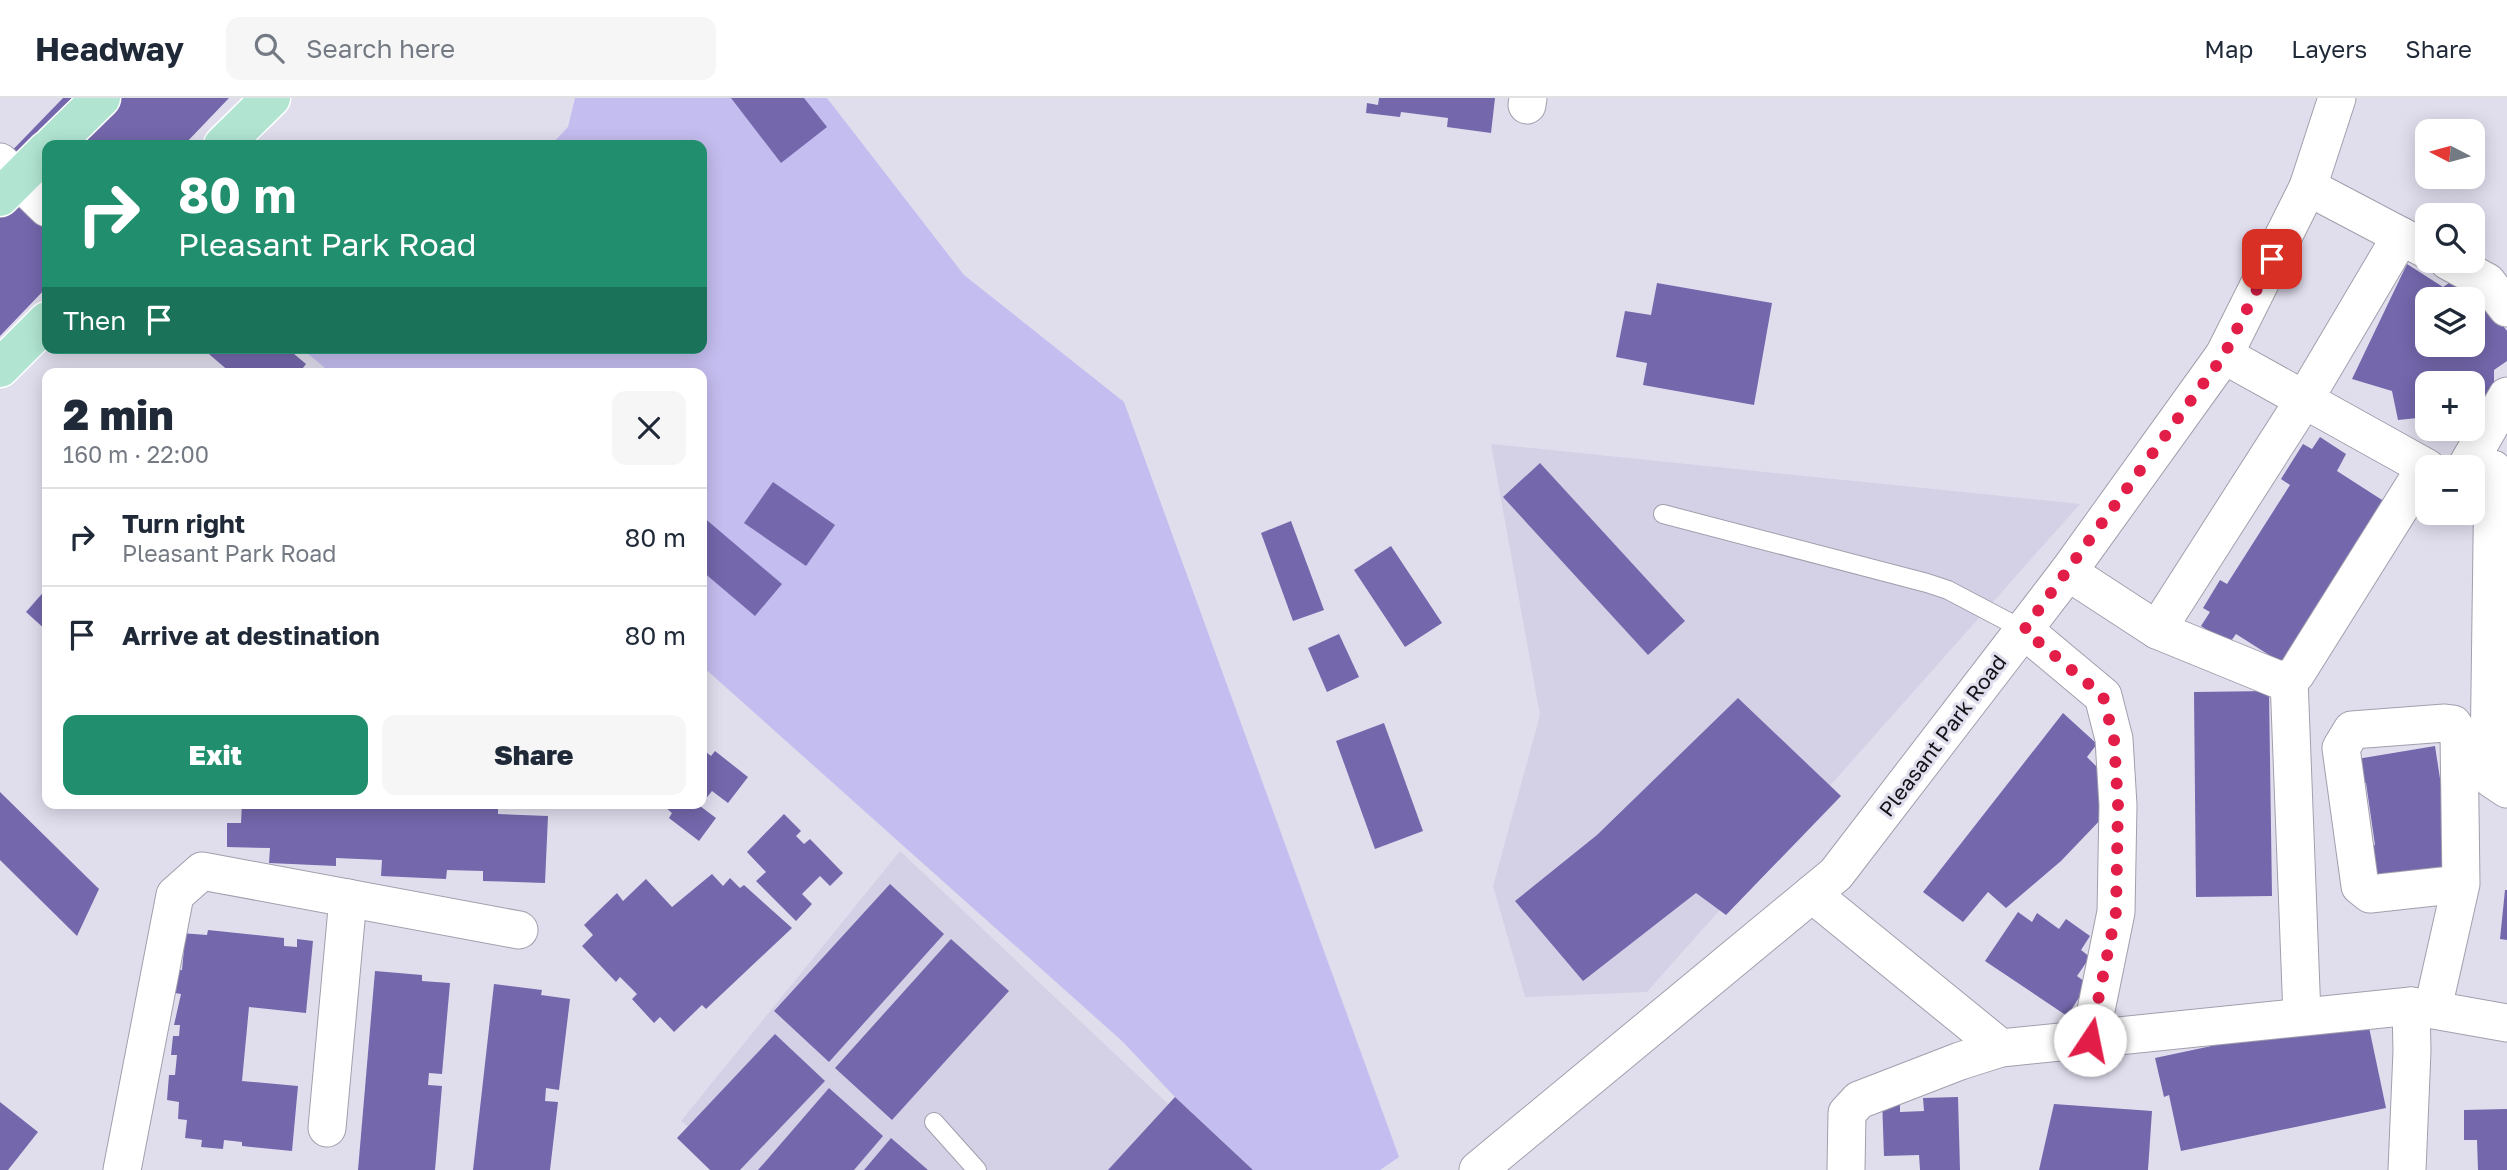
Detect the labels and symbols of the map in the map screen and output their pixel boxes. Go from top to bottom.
north arrow [2415,119,2485,189]
pin [2242,229,2302,289]
street label: Pleasant Park Road [1873,649,2012,821]
position arrow [2053,1003,2127,1077]

